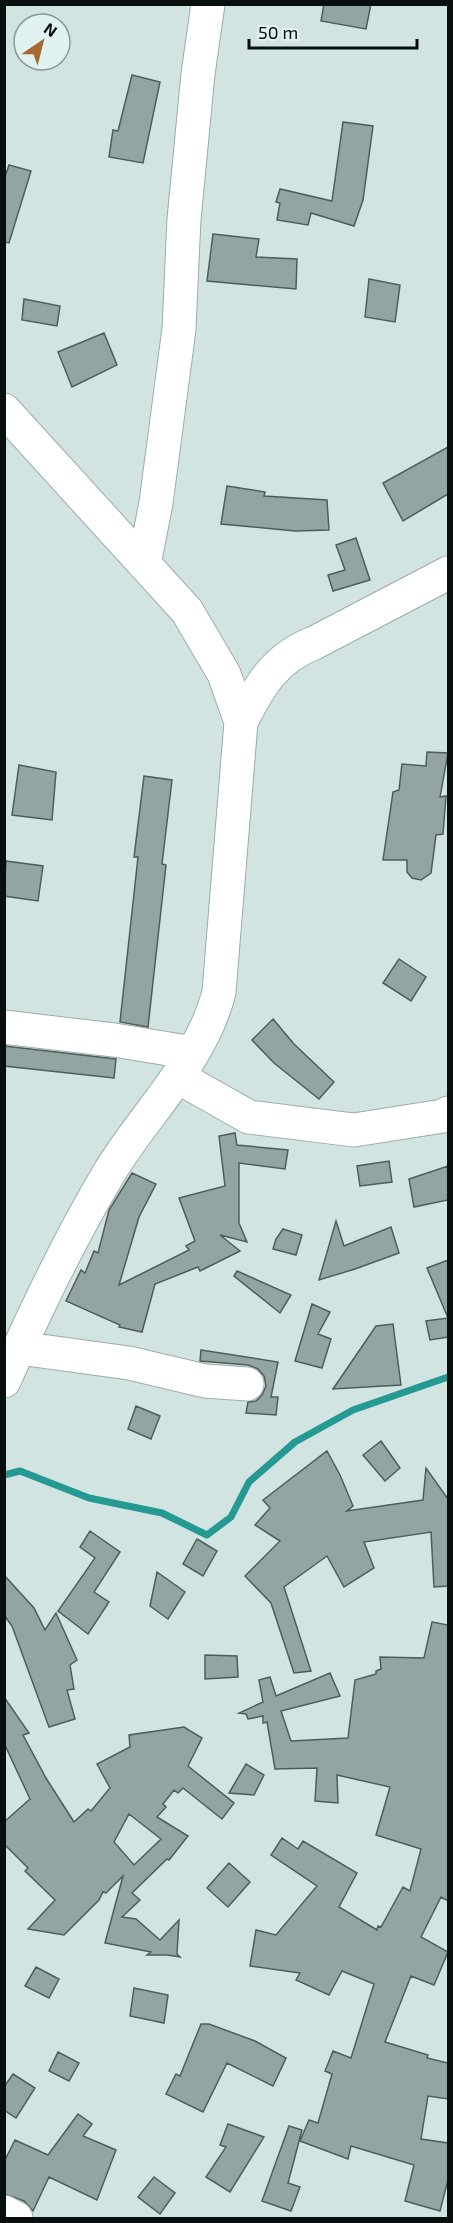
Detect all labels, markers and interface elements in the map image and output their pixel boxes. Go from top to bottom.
north arrow [12,12,72,72]
scale bar [249,12,417,50]
text: N [41,18,61,40]
text: 50 m [258,21,298,43]

